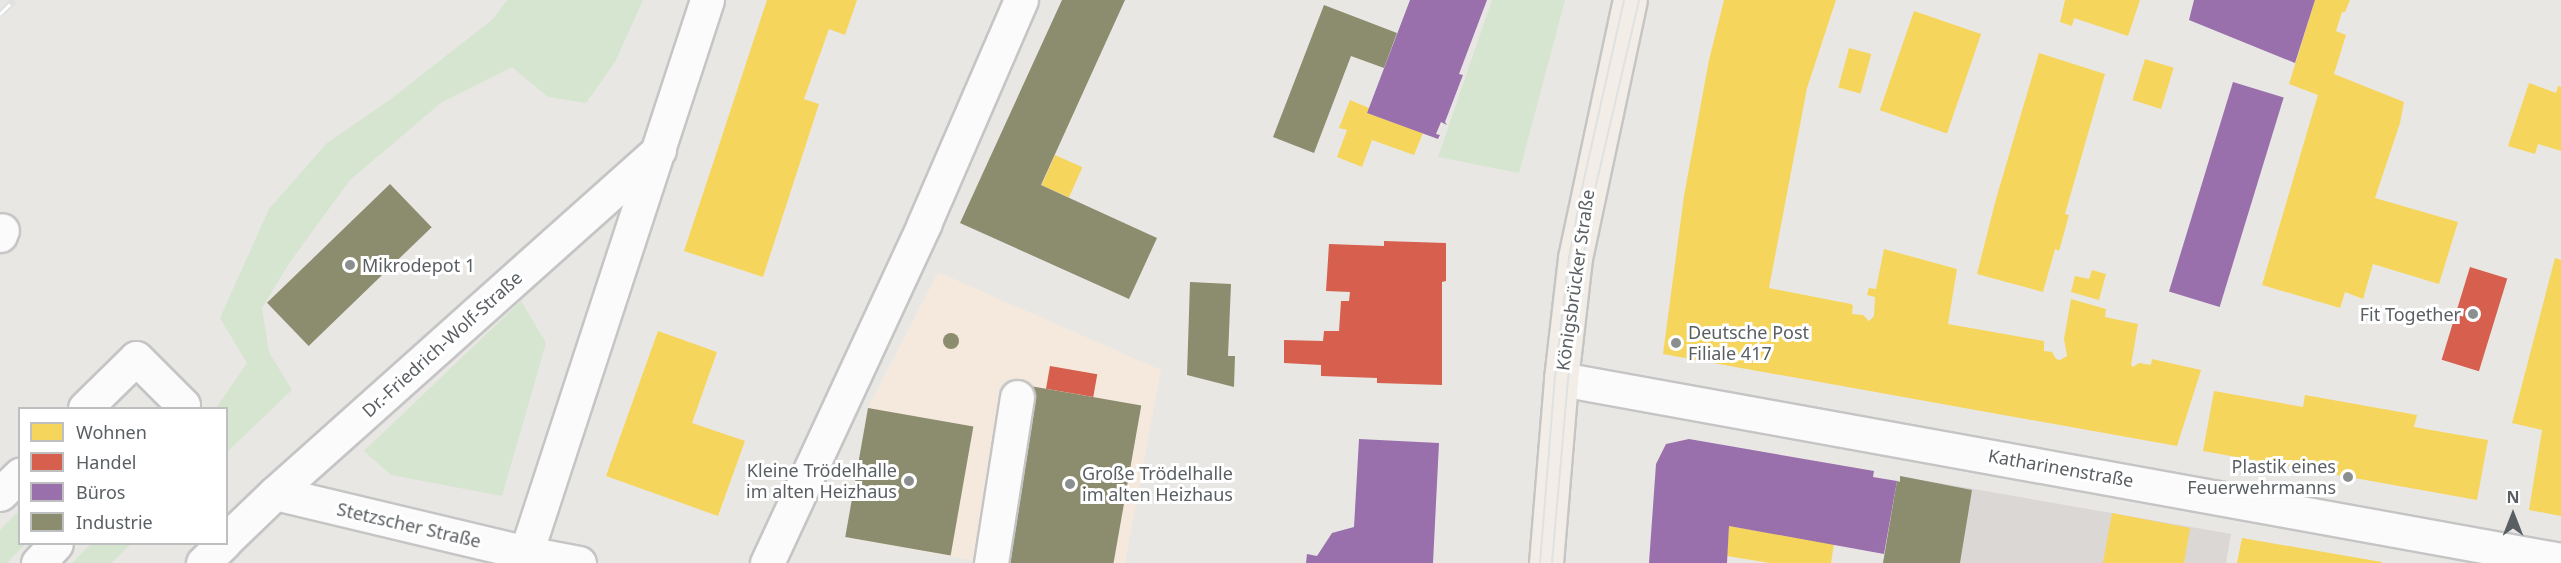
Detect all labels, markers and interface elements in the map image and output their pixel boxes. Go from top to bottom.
street label: Königsbrücker Straße [1552,188,1598,372]
place label: Mikrodepot 1 [362,254,475,276]
marker: Mikrodepot 1 [343,258,357,272]
street label: Dr.-Friedrich-Wolf-Straße [358,267,526,421]
place label: Fit Together [2360,303,2461,325]
marker: Fit Together [2466,307,2480,321]
place label: Deutsche Post Filiale 417 [1688,322,1809,364]
marker: Deutsche Post Filiale 417 [1669,336,1683,350]
legend [18,407,228,545]
text: Wohnen [76,420,147,444]
street label: Katharinenstraße [1987,445,2135,491]
text: Handel [76,450,136,474]
place label: Plastik eines Feuerwehrmanns [2187,456,2336,498]
place label: Kleine Trödelhalle im alten Heizhaus [746,460,897,502]
place label: Große Trödelhalle im alten Heizhaus [1082,463,1233,506]
marker: Plastik eines Feuerwehrmanns [2341,470,2355,484]
marker: Kleine Trödelhalle im alten Heizhaus [902,474,916,488]
marker: Große Trödelhalle im alten Heizhaus [1063,477,1077,491]
text: Büros [76,480,125,504]
north arrow [2483,485,2543,545]
text: N [2506,486,2520,508]
street label: Stetzscher Straße [335,498,483,552]
text: Industrie [76,510,153,534]

